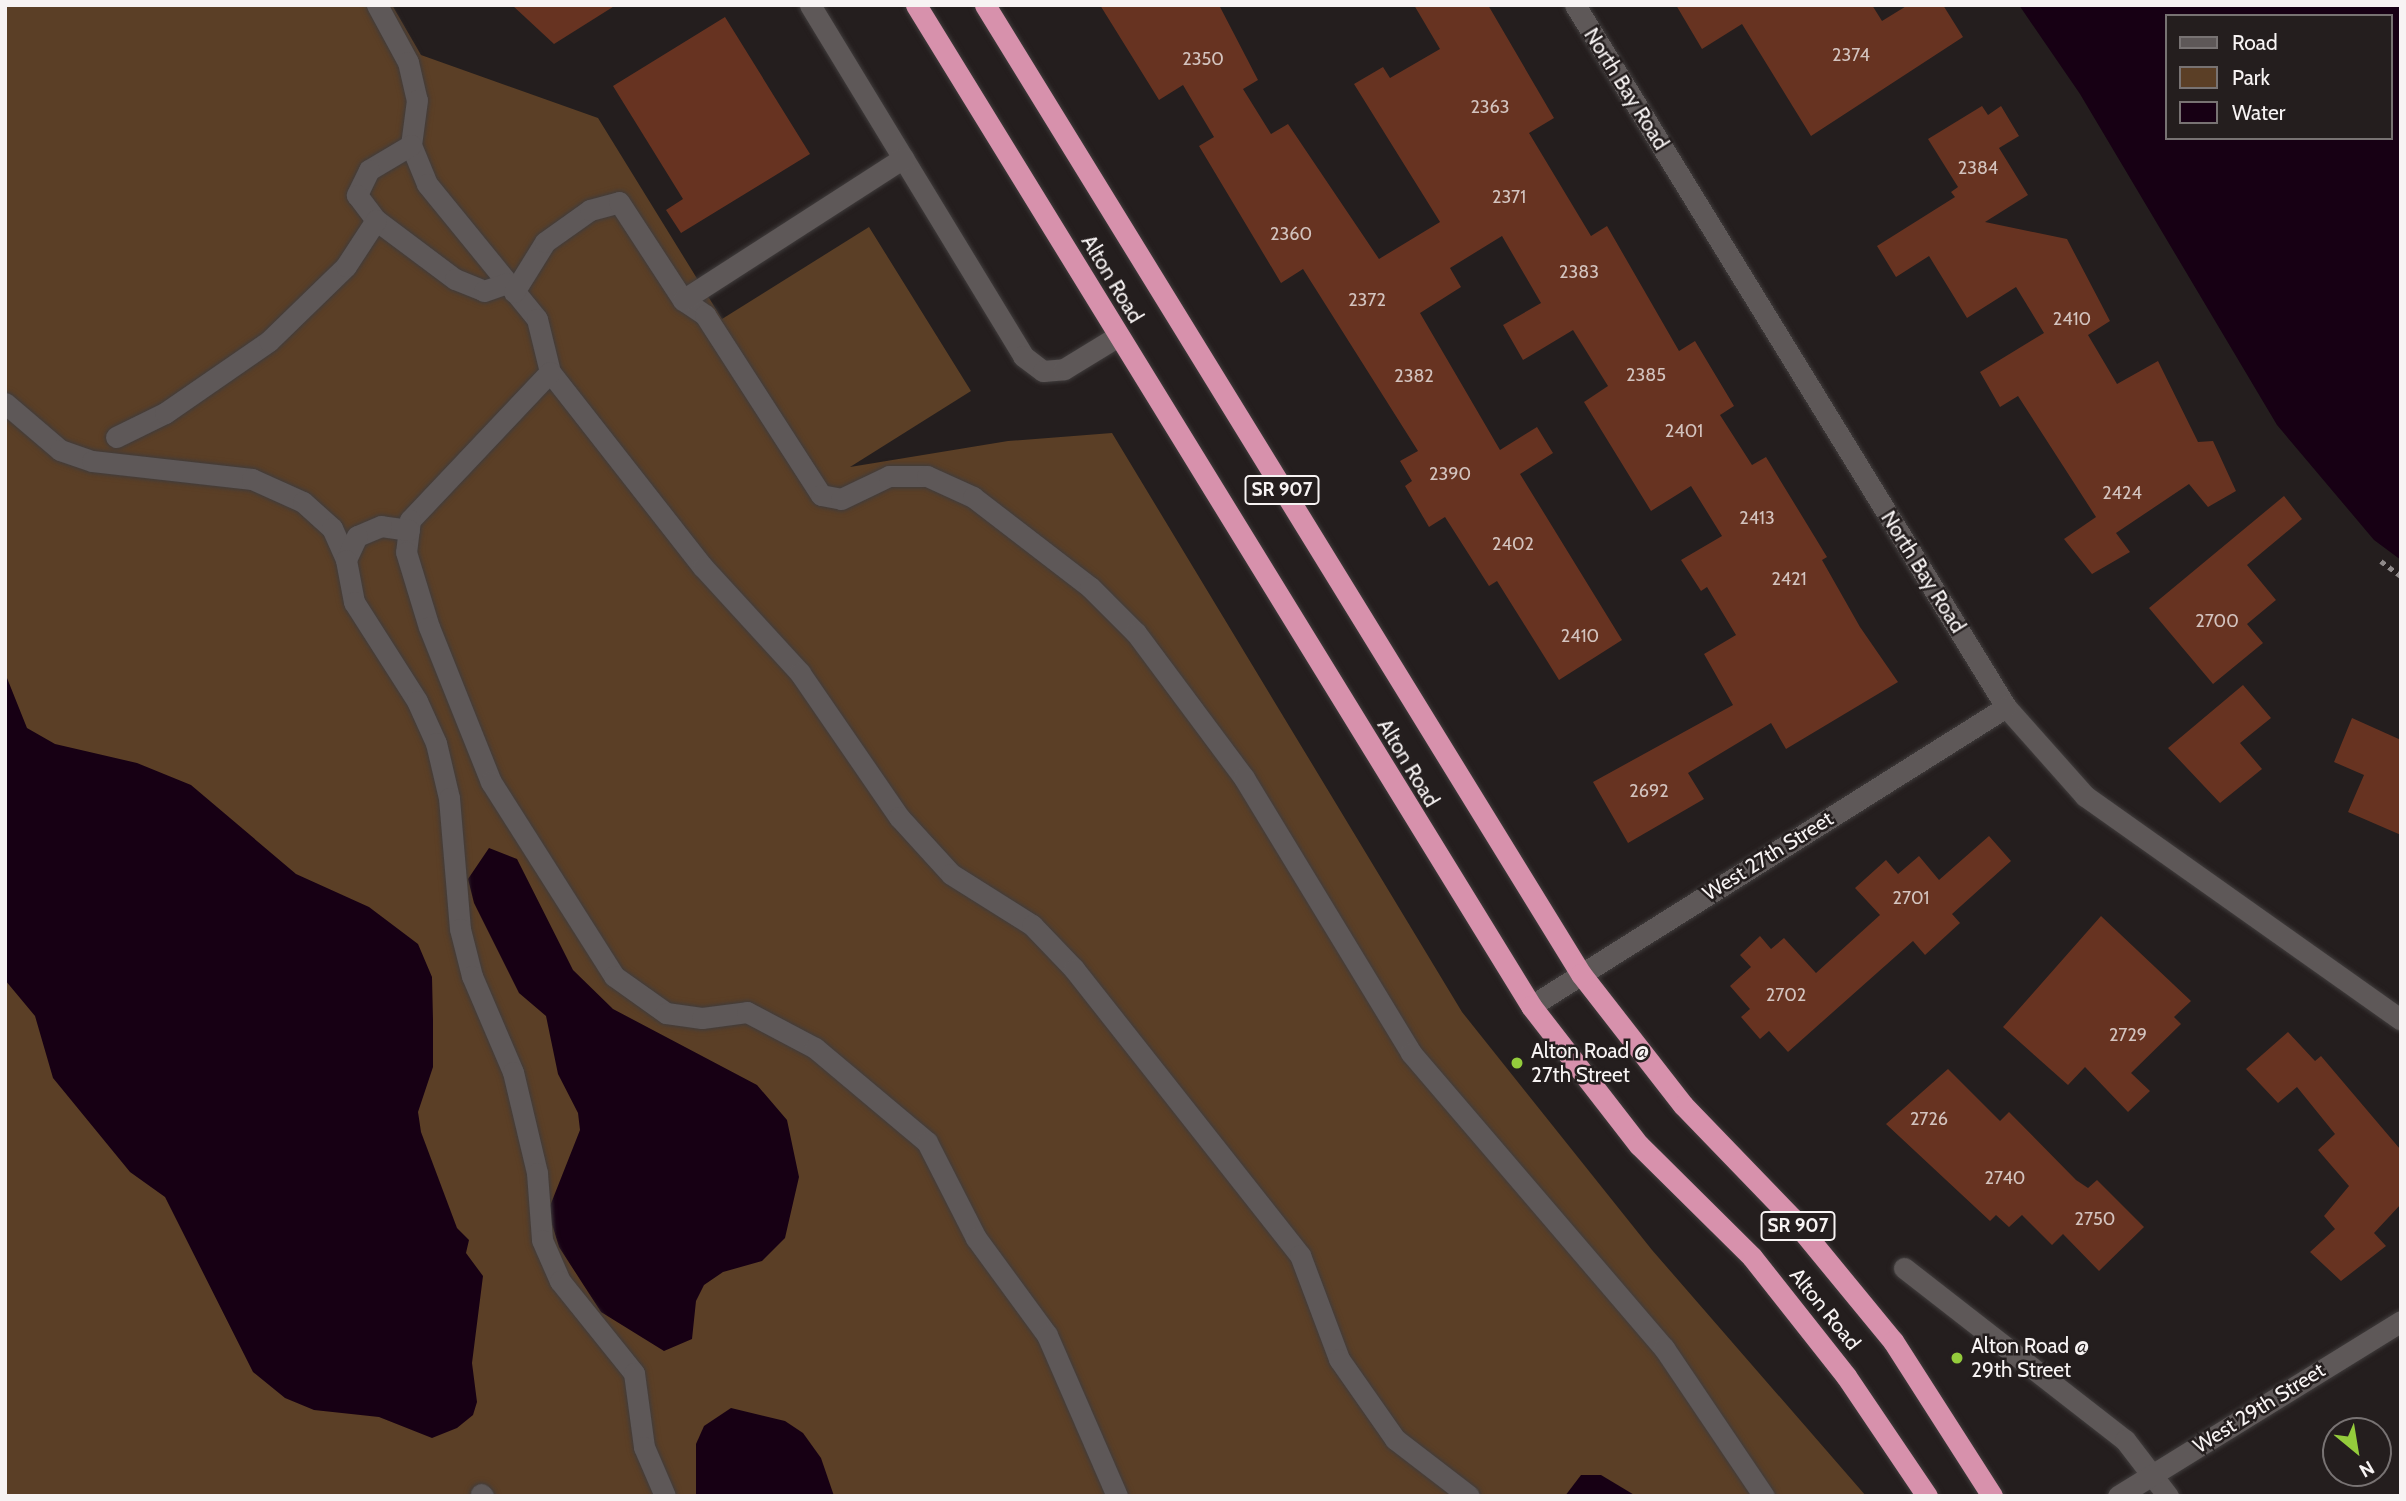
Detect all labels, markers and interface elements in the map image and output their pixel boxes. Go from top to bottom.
legend [2164,14,2392,140]
street label: North Bay Road [1579,23,1673,155]
text: Road [2232,30,2278,55]
house number: 2374 [1832,44,1870,66]
house number: 2350 [1182,48,1224,70]
text: Park [2232,65,2270,90]
house number: 2363 [1470,96,1510,118]
text: Water [2232,100,2285,125]
house number: 2384 [1958,157,1998,179]
house number: 2371 [1492,186,1526,208]
house number: 2360 [1270,223,1312,245]
street label: Alton Road [1076,230,1148,328]
house number: 2383 [1559,261,1599,283]
house number: 2372 [1348,289,1386,311]
house number: 2410 [2053,308,2091,330]
house number: 2385 [1626,364,1666,386]
house number: 2382 [1394,365,1434,387]
house number: 2401 [1665,420,1703,442]
house number: 2390 [1429,463,1471,485]
road number: SR 907 [1244,475,1320,505]
house number: 2424 [2102,482,2142,504]
street label: North Bay Road [1876,506,1970,638]
house number: 2413 [1739,507,1775,529]
house number: 2402 [1492,533,1534,555]
house number: 2421 [1771,568,1807,590]
house number: 2700 [2195,610,2239,632]
house number: 2410 [1561,625,1599,647]
street label: Alton Road [1372,714,1444,812]
house number: 2692 [1629,780,1669,802]
street label: West 27th Street [1698,806,1838,906]
house number: 2701 [1893,887,1929,909]
house number: 2702 [1766,984,1806,1006]
house number: 2729 [2109,1024,2147,1046]
place label: Alton Road @ 27th Street [1531,1038,1649,1088]
marker: Alton Road @ 27th Street [1509,1055,1525,1071]
house number: 2726 [1910,1108,1948,1130]
house number: 2740 [1985,1167,2025,1189]
house number: 2750 [2075,1208,2115,1230]
road number: SR 907 [1759,1210,1836,1242]
street label: Alton Road [1784,1263,1866,1355]
place label: Alton Road @ 29th Street [1971,1333,2089,1383]
marker: Alton Road @ 29th Street [1949,1350,1965,1366]
street label: West 29th Street [2189,1357,2329,1459]
north arrow [2322,1417,2392,1487]
text: N [2355,1456,2378,1482]

